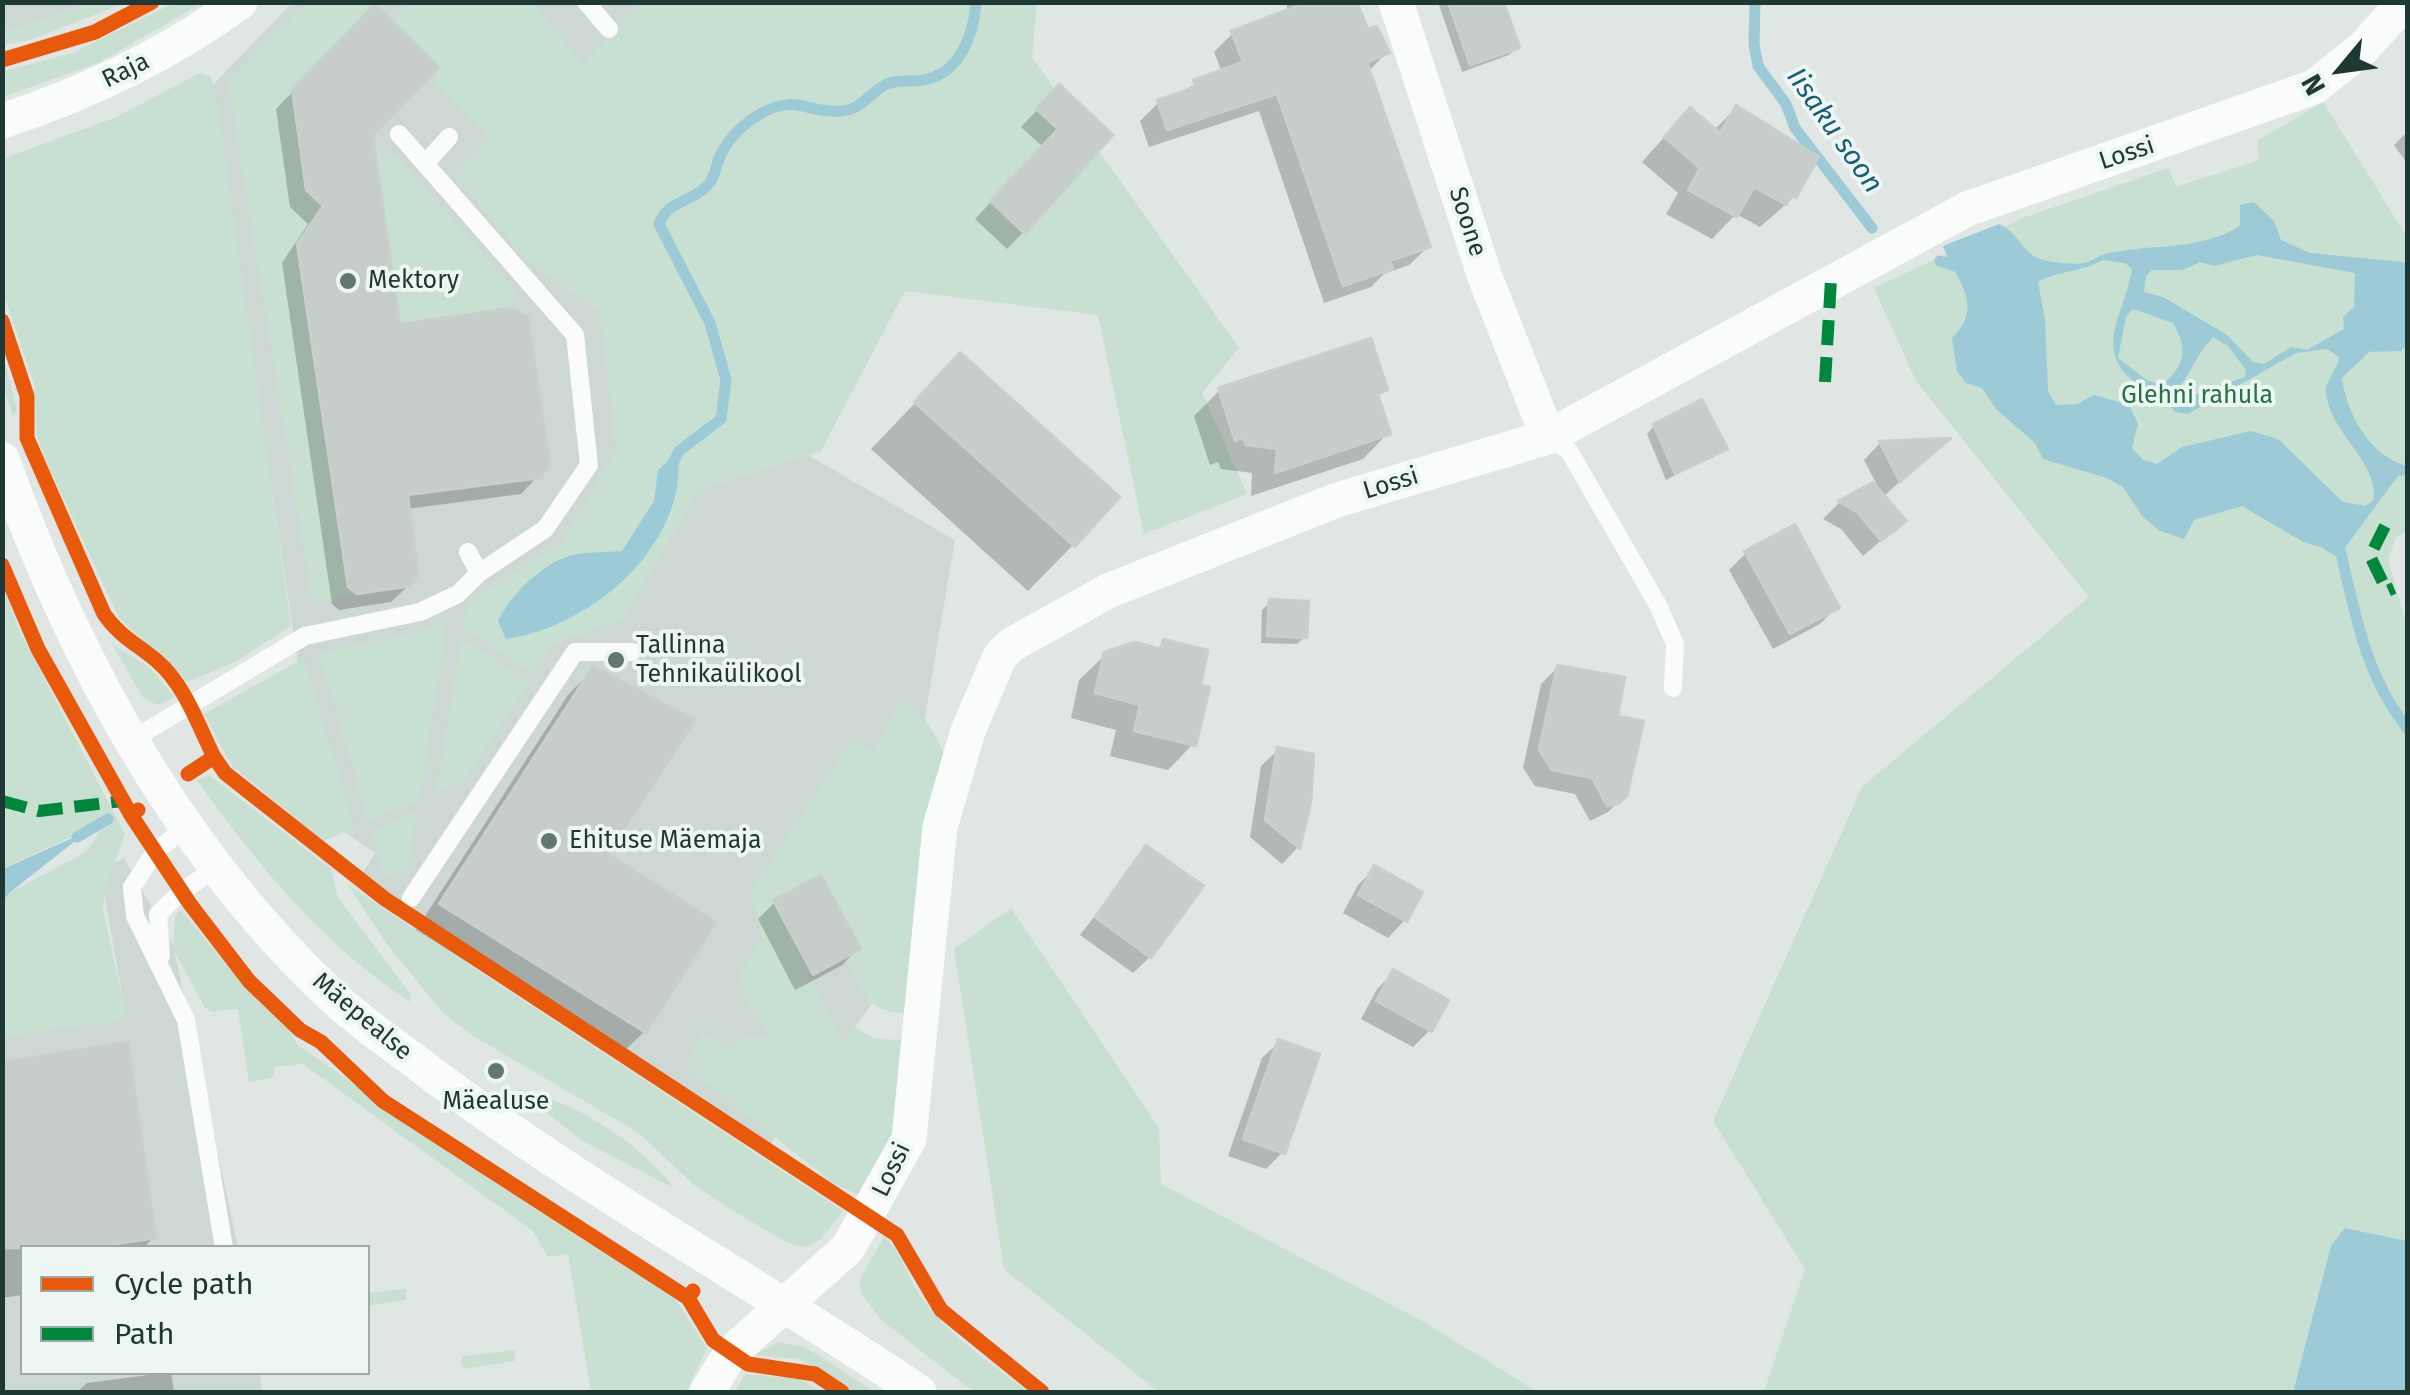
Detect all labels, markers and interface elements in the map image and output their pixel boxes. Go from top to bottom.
north arrow [2290,20,2390,120]
street label: Raja [97,47,155,95]
water label: Iisaku soon [1779,62,1889,200]
text: N [2294,69,2332,101]
street label: Lossi [2095,131,2159,177]
street label: Soone [1442,184,1492,260]
place label: Mektory [368,266,459,296]
marker: Mektory [337,270,359,292]
park label: Glehni rahula [2121,381,2273,411]
street label: Lossi [1360,461,1422,507]
place label: Tallinna Tehnikaülikool [636,631,802,690]
marker: Tallinna Tehnikaülikool [605,649,627,671]
place label: Ehituse Mäemaja [569,826,762,856]
marker: Ehituse Mäemaja [538,830,560,852]
street label: Mäepealse [306,967,418,1067]
marker: Mäealuse [485,1060,507,1082]
place label: Mäealuse [443,1087,549,1117]
street label: Lossi [866,1138,918,1202]
legend [20,1245,370,1375]
text: Cycle path [114,1266,253,1302]
text: Path [114,1316,175,1352]

